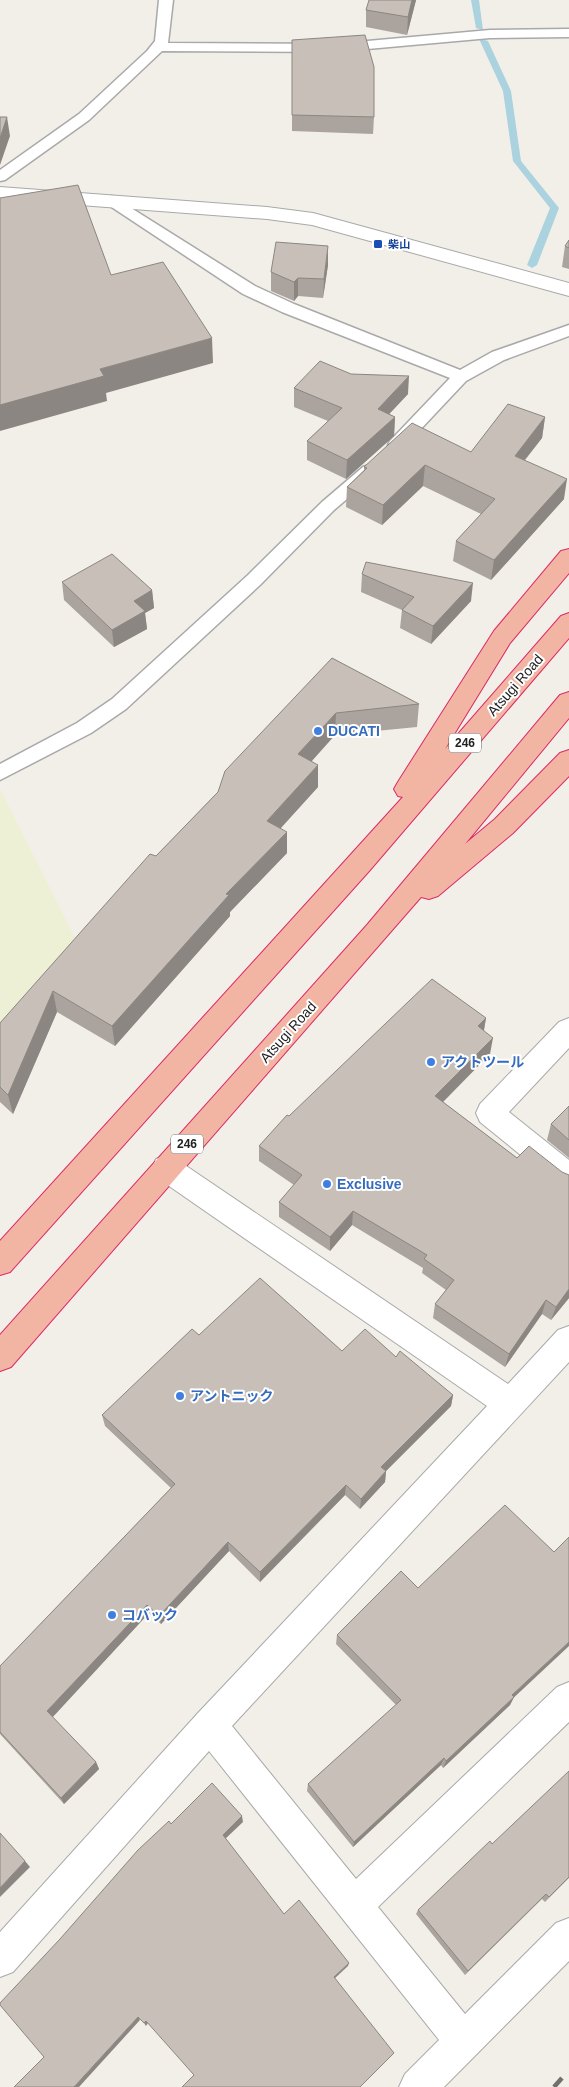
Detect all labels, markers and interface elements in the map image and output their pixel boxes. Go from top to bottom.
marker: 柴山 [372,238,384,250]
place label: 柴山 [388,238,410,250]
street label: Atsugi Road [484,651,546,719]
place label: DUCATI [328,723,380,739]
marker: DUCATI [312,725,324,737]
road number: 246 [449,734,481,752]
street label: Atsugi Road [257,998,319,1066]
place label: アクトツール [441,1054,524,1070]
marker: アクトツール [425,1056,437,1068]
road number: 246 [171,1134,203,1154]
place label: Exclusive [337,1176,402,1192]
marker: Exclusive [321,1178,333,1190]
place label: アントニック [190,1388,273,1404]
marker: アントニック [174,1390,186,1402]
place label: コバック [122,1607,178,1623]
marker: コバック [106,1609,118,1621]

